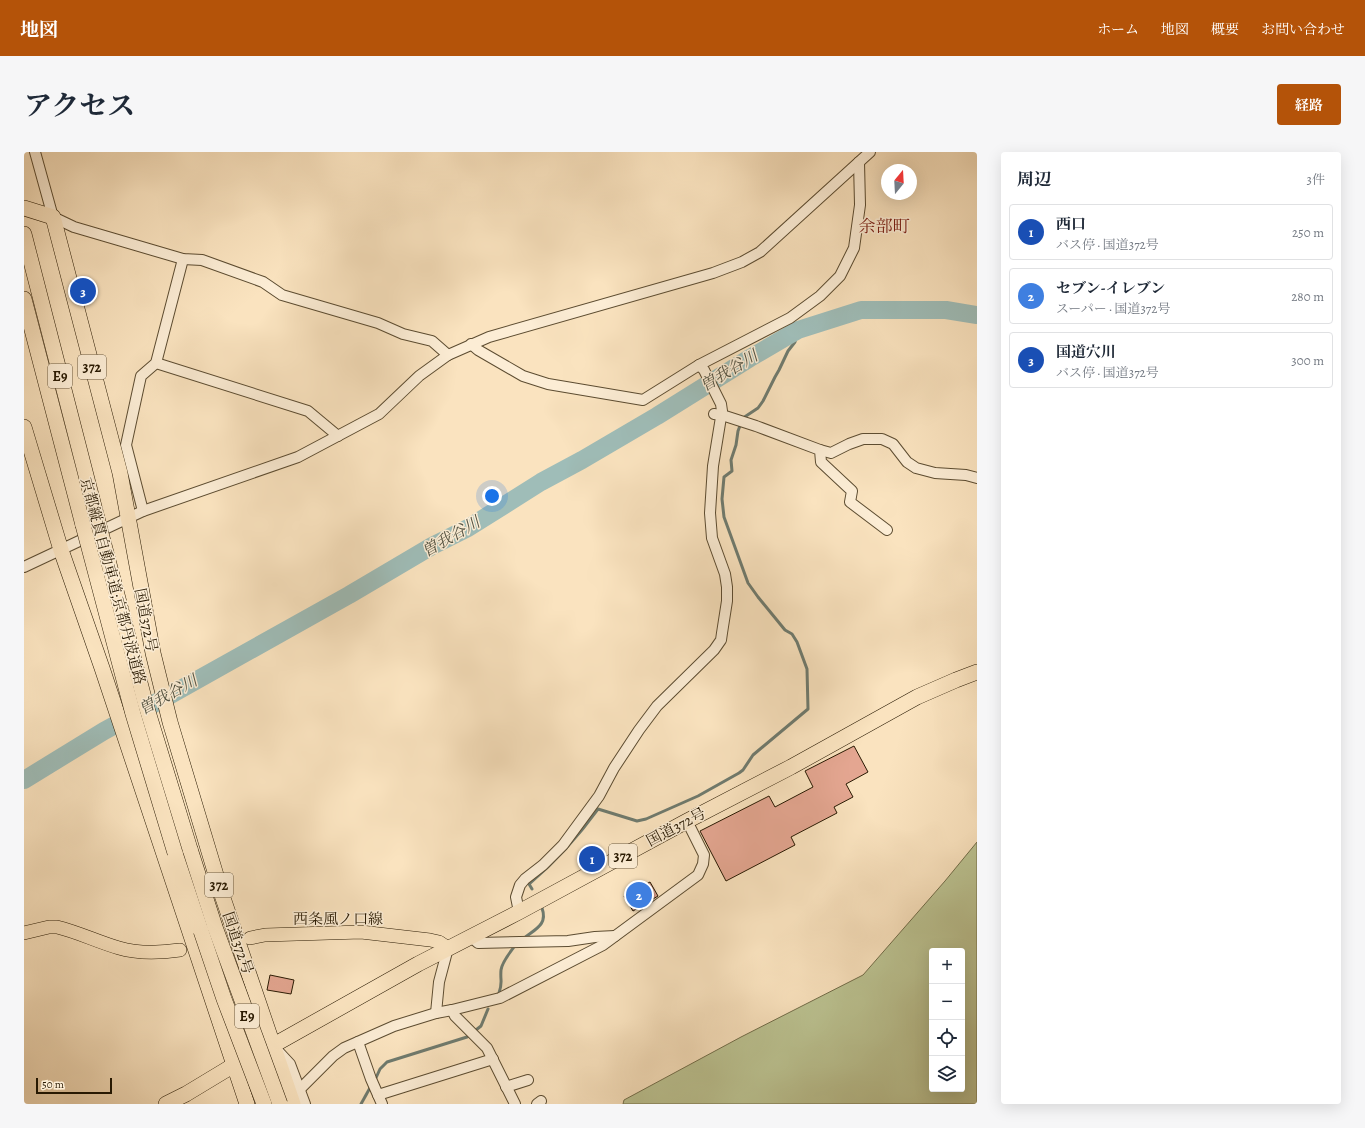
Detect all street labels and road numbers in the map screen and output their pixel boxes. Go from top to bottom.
road number: 372 [78,355,106,379]
road number: E9 [48,364,72,388]
street label: 京都縦貫自動車道;京都丹波道路 [76,475,150,687]
street label: 国道372号 [130,586,162,654]
street label: 国道372号 [643,803,709,851]
road number: 372 [609,844,637,868]
road number: 372 [205,873,233,897]
street label: 国道372号 [218,909,258,977]
street label: 西条風ノ口線 [293,909,383,929]
road number: E9 [235,1004,259,1028]

